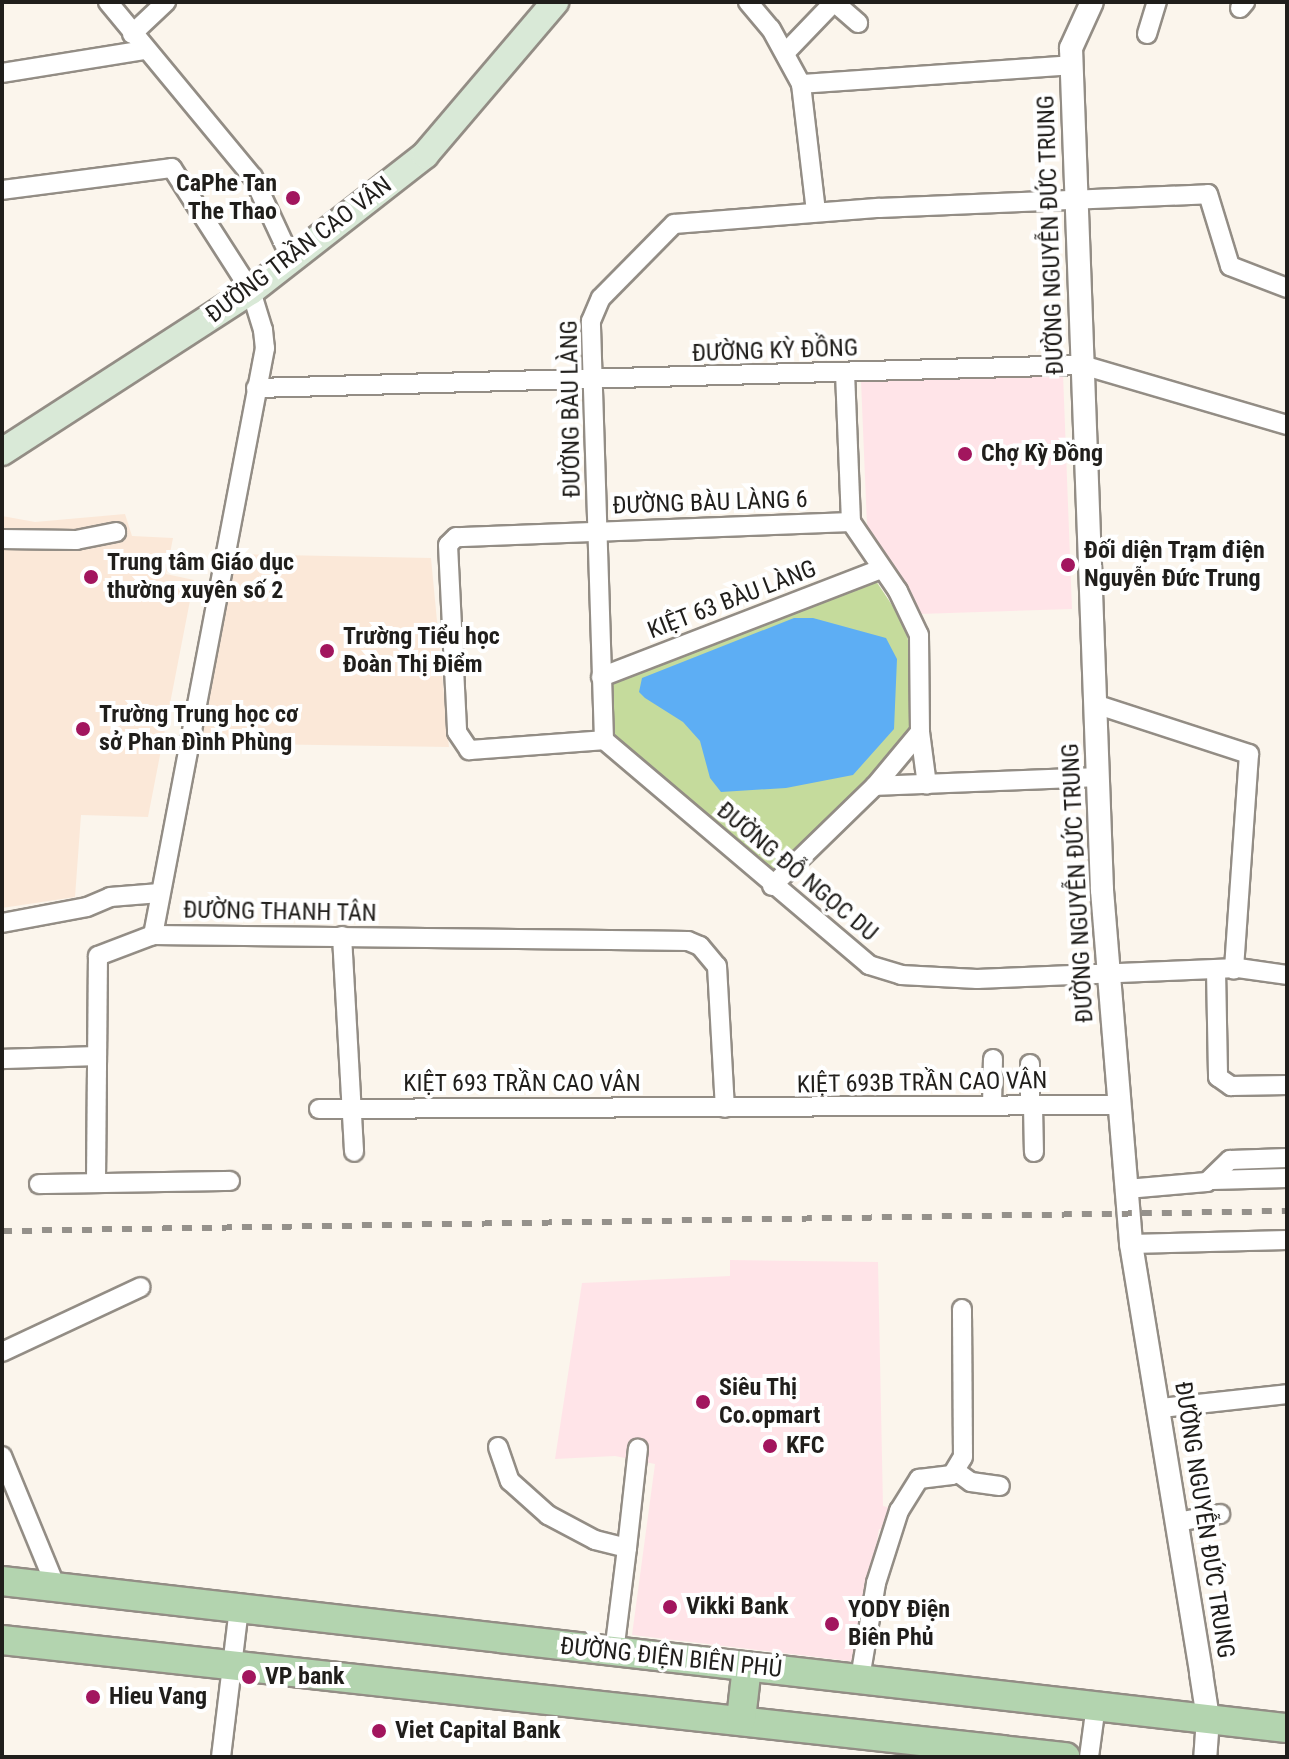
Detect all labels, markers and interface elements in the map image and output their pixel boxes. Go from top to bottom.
street label: ĐƯỜNG NGUYỄN ĐỨC TRUNG [1032,94,1070,376]
place label: CaPhe Tan The Thao [175,170,277,226]
street label: ĐƯỜNG TRẦN CAO VÂN [200,171,398,329]
marker: CaPhe Tan The Thao [284,189,302,207]
street label: ĐƯỜNG BÀU LÀNG [555,320,587,498]
street label: ĐƯỜNG KỲ ĐỒNG [691,334,859,368]
place label: Chợ Kỳ Đồng [981,440,1103,468]
marker: Chợ Kỳ Đồng [956,445,974,463]
street label: ĐƯỜNG BÀU LÀNG 6 [612,485,808,521]
place label: Đối diện Trạm điện Nguyễn Đức Trung [1084,537,1266,593]
place label: Trung tâm Giáo dục thường xuyên số 2 [107,549,294,605]
street label: KIỆT 63 BÀU LÀNG [643,555,821,645]
marker: Đối diện Trạm điện Nguyễn Đức Trung [1059,556,1077,574]
marker: Trung tâm Giáo dục thường xuyên số 2 [82,568,100,586]
place label: Trường Tiểu học Đoàn Thị Điểm [343,623,501,679]
marker: Trường Tiểu học Đoàn Thị Điểm [318,642,336,660]
place label: Trường Trung học cơ sở Phan Đình Phùng [99,701,299,757]
marker: Trường Trung học cơ sở Phan Đình Phùng [74,720,92,738]
street label: ĐƯỜNG NGUYỄN ĐỨC TRUNG [1056,742,1100,1024]
street label: ĐƯỜNG ĐỖ NGỌC DU [711,796,883,948]
street label: ĐƯỜNG THANH TÂN [183,896,377,928]
street label: KIỆT 693B TRẦN CAO VÂN [796,1066,1048,1100]
street label: KIỆT 693 TRẦN CAO VÂN [403,1070,641,1098]
place label: Siêu Thị Co.opmart [719,1374,820,1430]
street label: ĐƯỜNG NGUYỄN ĐỨC TRUNG [1168,1379,1240,1661]
marker: Siêu Thị Co.opmart [694,1393,712,1411]
place label: KFC [786,1432,824,1460]
marker: KFC [761,1437,779,1455]
place label: Vikki Bank [686,1593,788,1621]
place label: YODY Điện Biên Phủ [848,1596,950,1652]
marker: Vikki Bank [661,1598,679,1616]
marker: YODY Điện Biên Phủ [823,1615,841,1633]
street label: ĐƯỜNG ĐIỆN BIÊN PHỦ [559,1632,783,1684]
place label: VP bank [265,1663,345,1691]
marker: VP bank [240,1668,258,1686]
place label: Hieu Vang [109,1683,207,1711]
marker: Hieu Vang [84,1688,102,1706]
place label: Viet Capital Bank [395,1717,561,1745]
marker: Viet Capital Bank [370,1722,388,1740]

